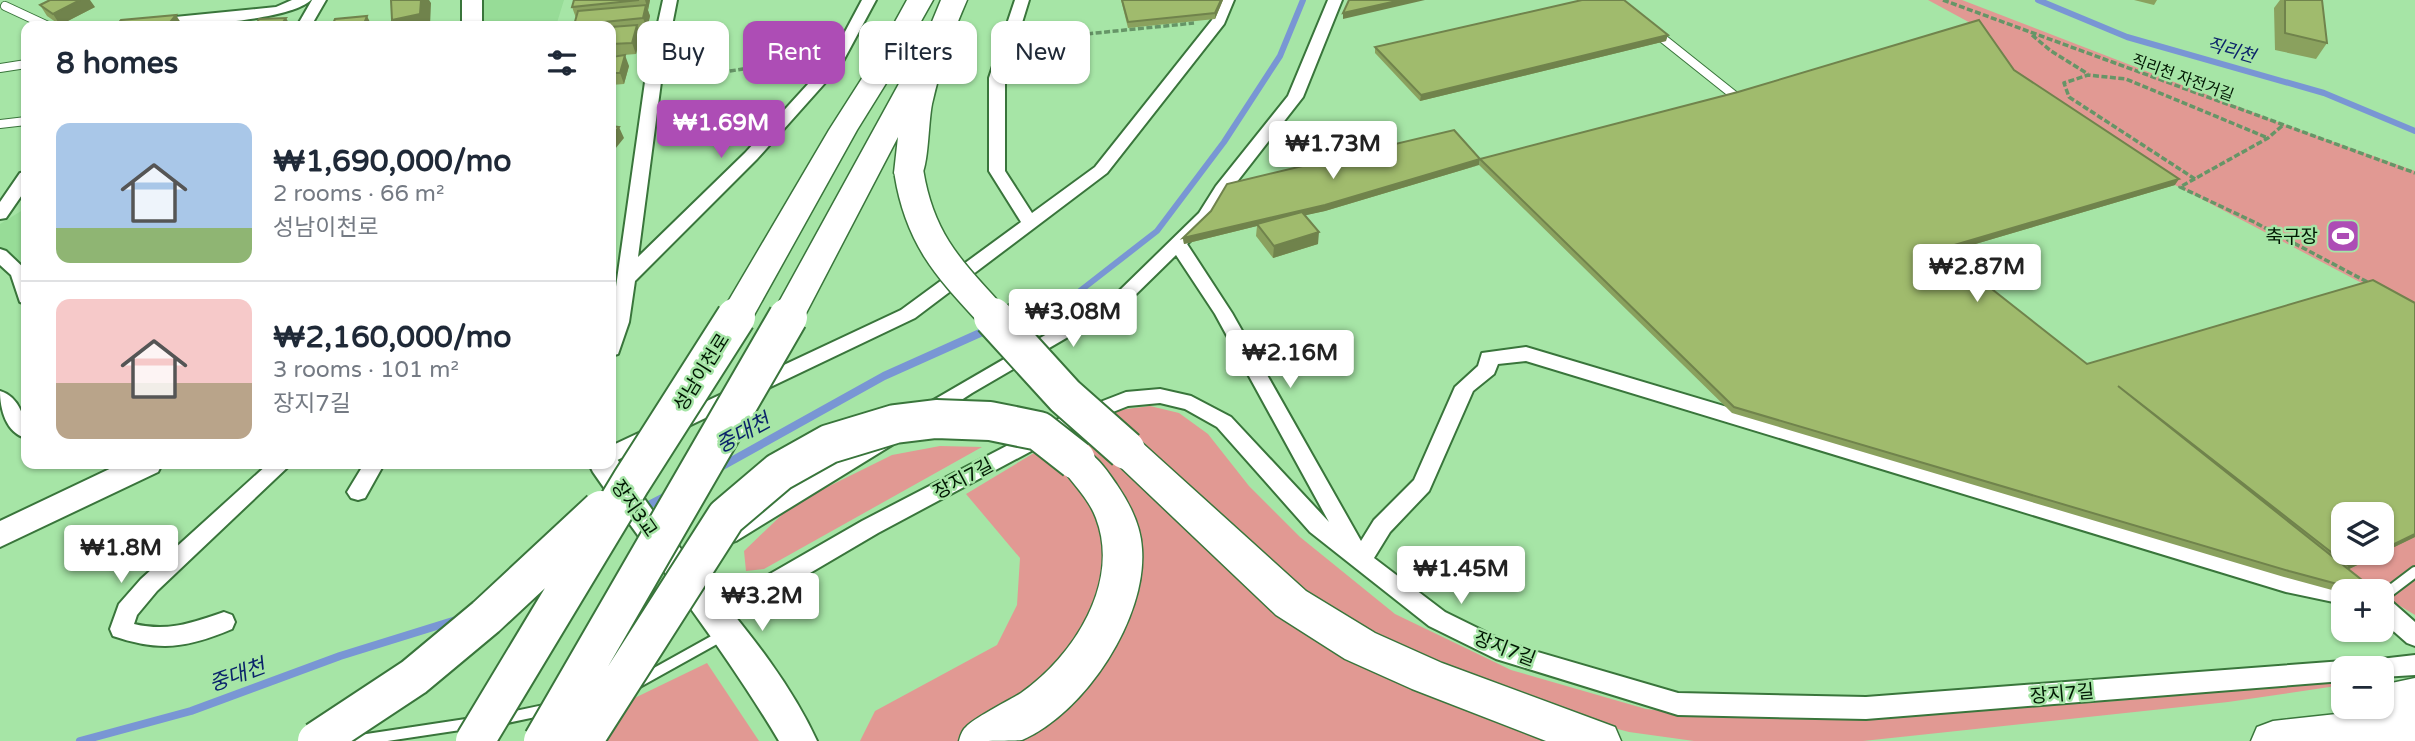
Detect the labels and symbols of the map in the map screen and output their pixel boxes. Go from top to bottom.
water label: 직리천 [2204,33,2260,68]
street label: 직리천 자전거길 [2129,50,2236,106]
pin: ₩1.69M [664,100,778,160]
pin: ₩1.73M [1276,122,1390,181]
sports icon: 축구장 [2324,217,2362,255]
place label: 축구장 [2266,226,2318,248]
pin: ₩2.87M [1920,244,2034,304]
pin: ₩3.08M [1016,290,1130,349]
street label: 성남이천로 [669,330,734,415]
pin: ₩2.16M [1233,330,1347,390]
water label: 중대천 [712,407,777,458]
street label: 장지7길 [930,454,997,504]
street label: 장지3교 [607,476,662,541]
pin: ₩1.8M [72,526,170,585]
pin: ₩1.45M [1404,546,1518,606]
pin: ₩3.2M [713,574,811,633]
street label: 장지7길 [1471,627,1539,671]
water label: 중대천 [206,653,271,697]
street label: 장지7길 [2029,680,2095,708]

